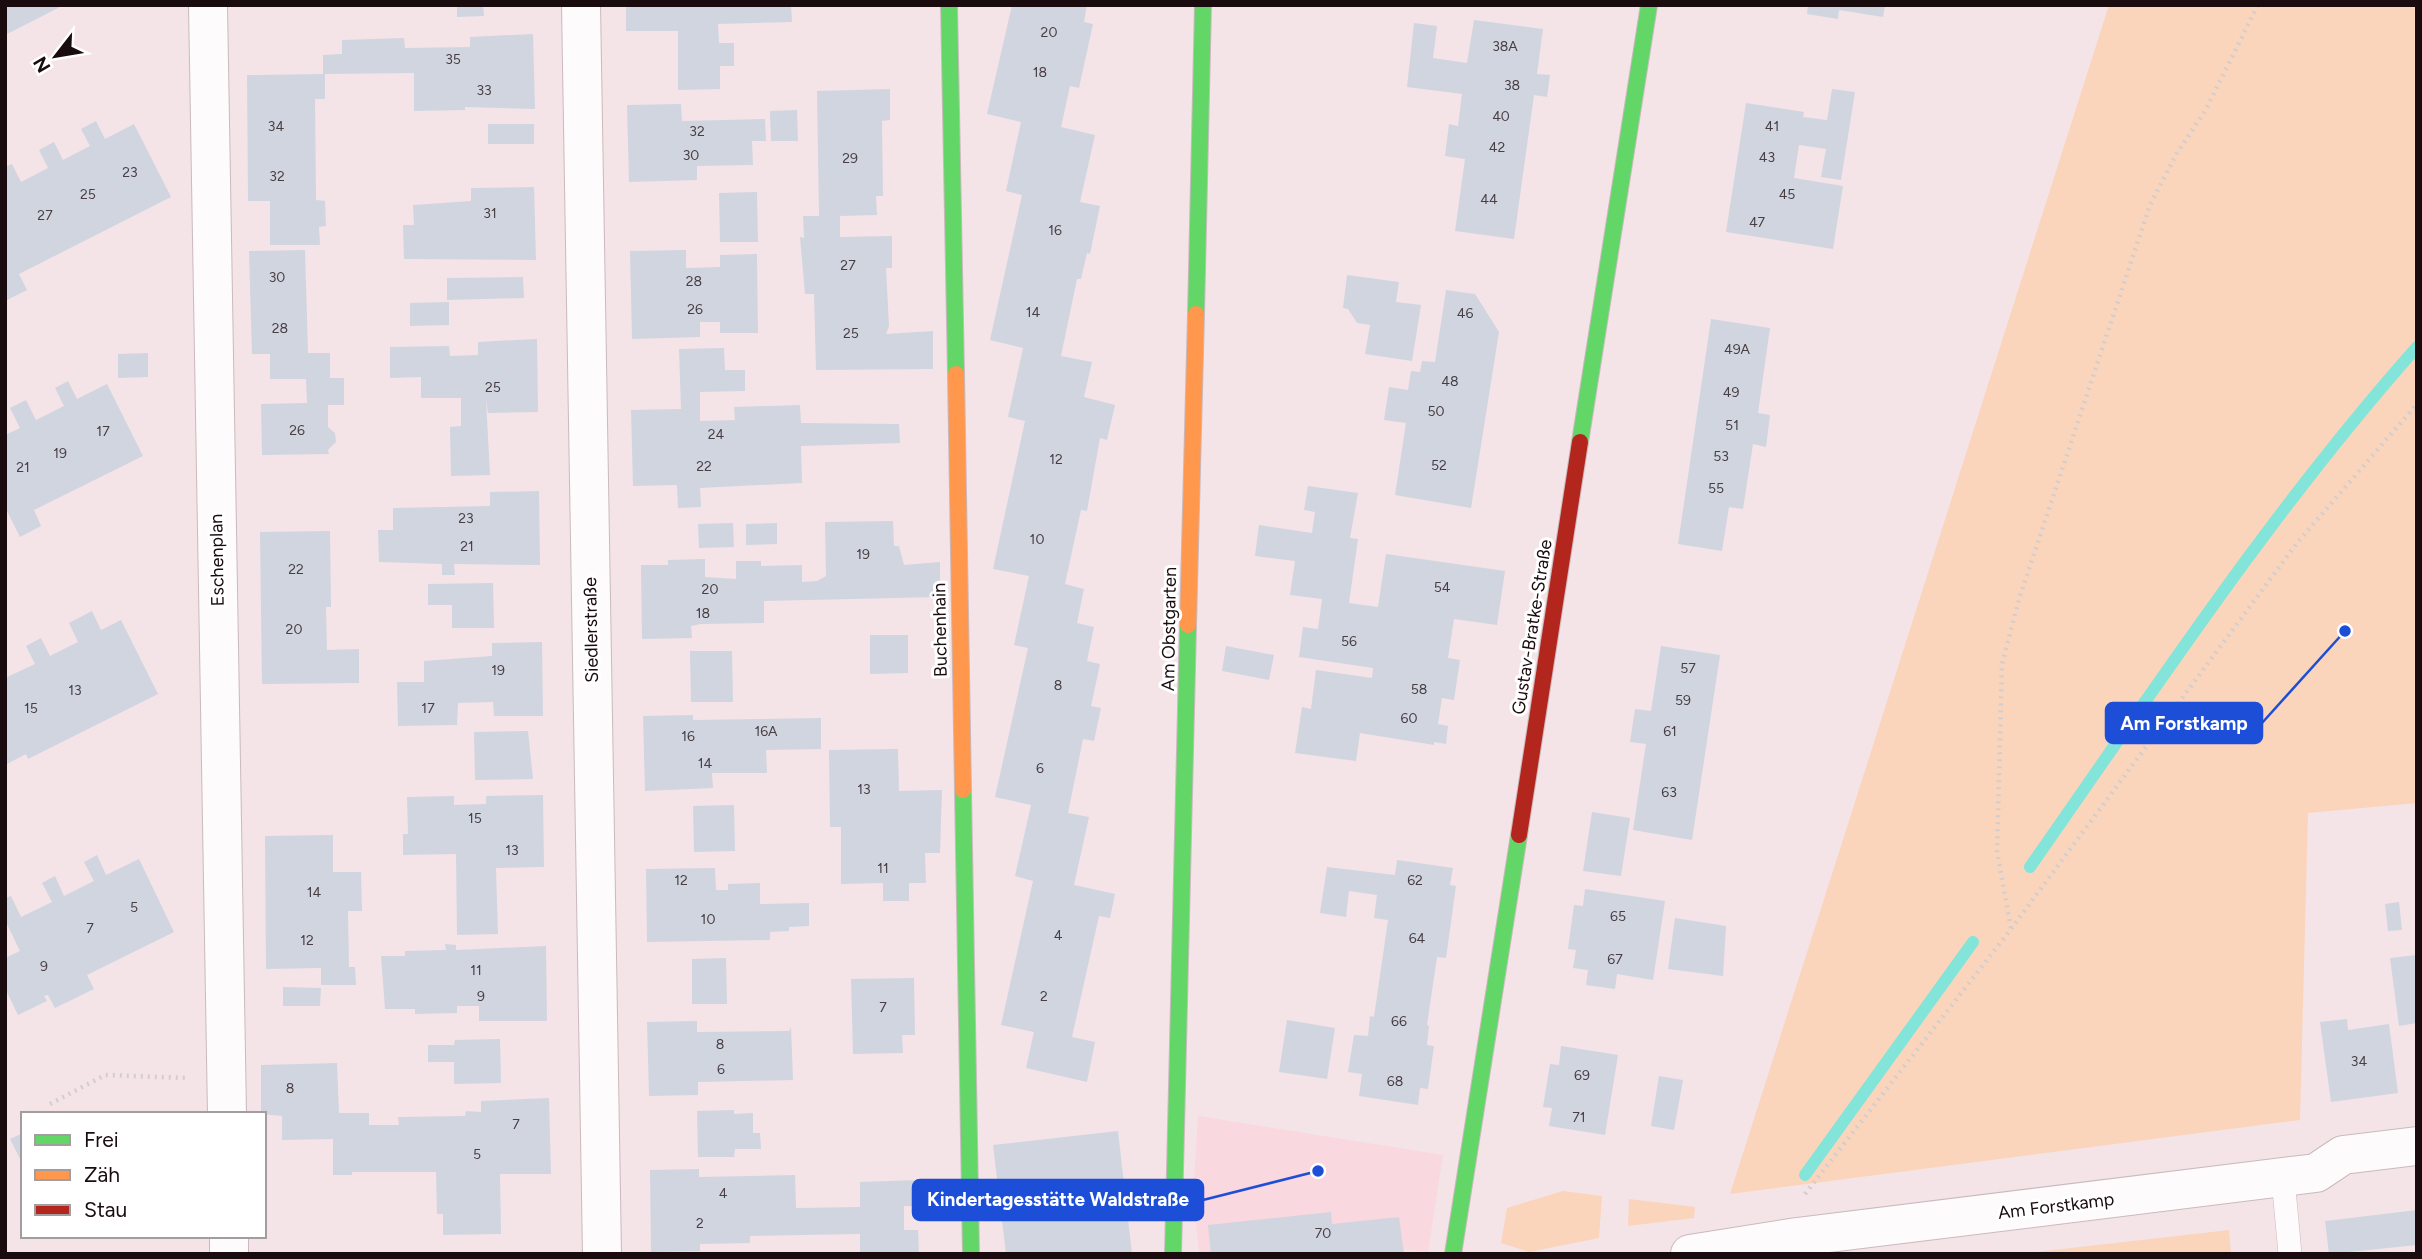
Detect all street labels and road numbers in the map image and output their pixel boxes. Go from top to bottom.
street label: Eschenplan [205,514,229,606]
street label: Gustav-Bratke-Straße [1507,538,1557,716]
street label: Am Obstgarten [1157,567,1181,691]
street label: Siedlerstraße [579,577,603,683]
street label: Buchenhain [928,583,952,677]
street label: Am Forstkamp [1997,1188,2115,1224]

